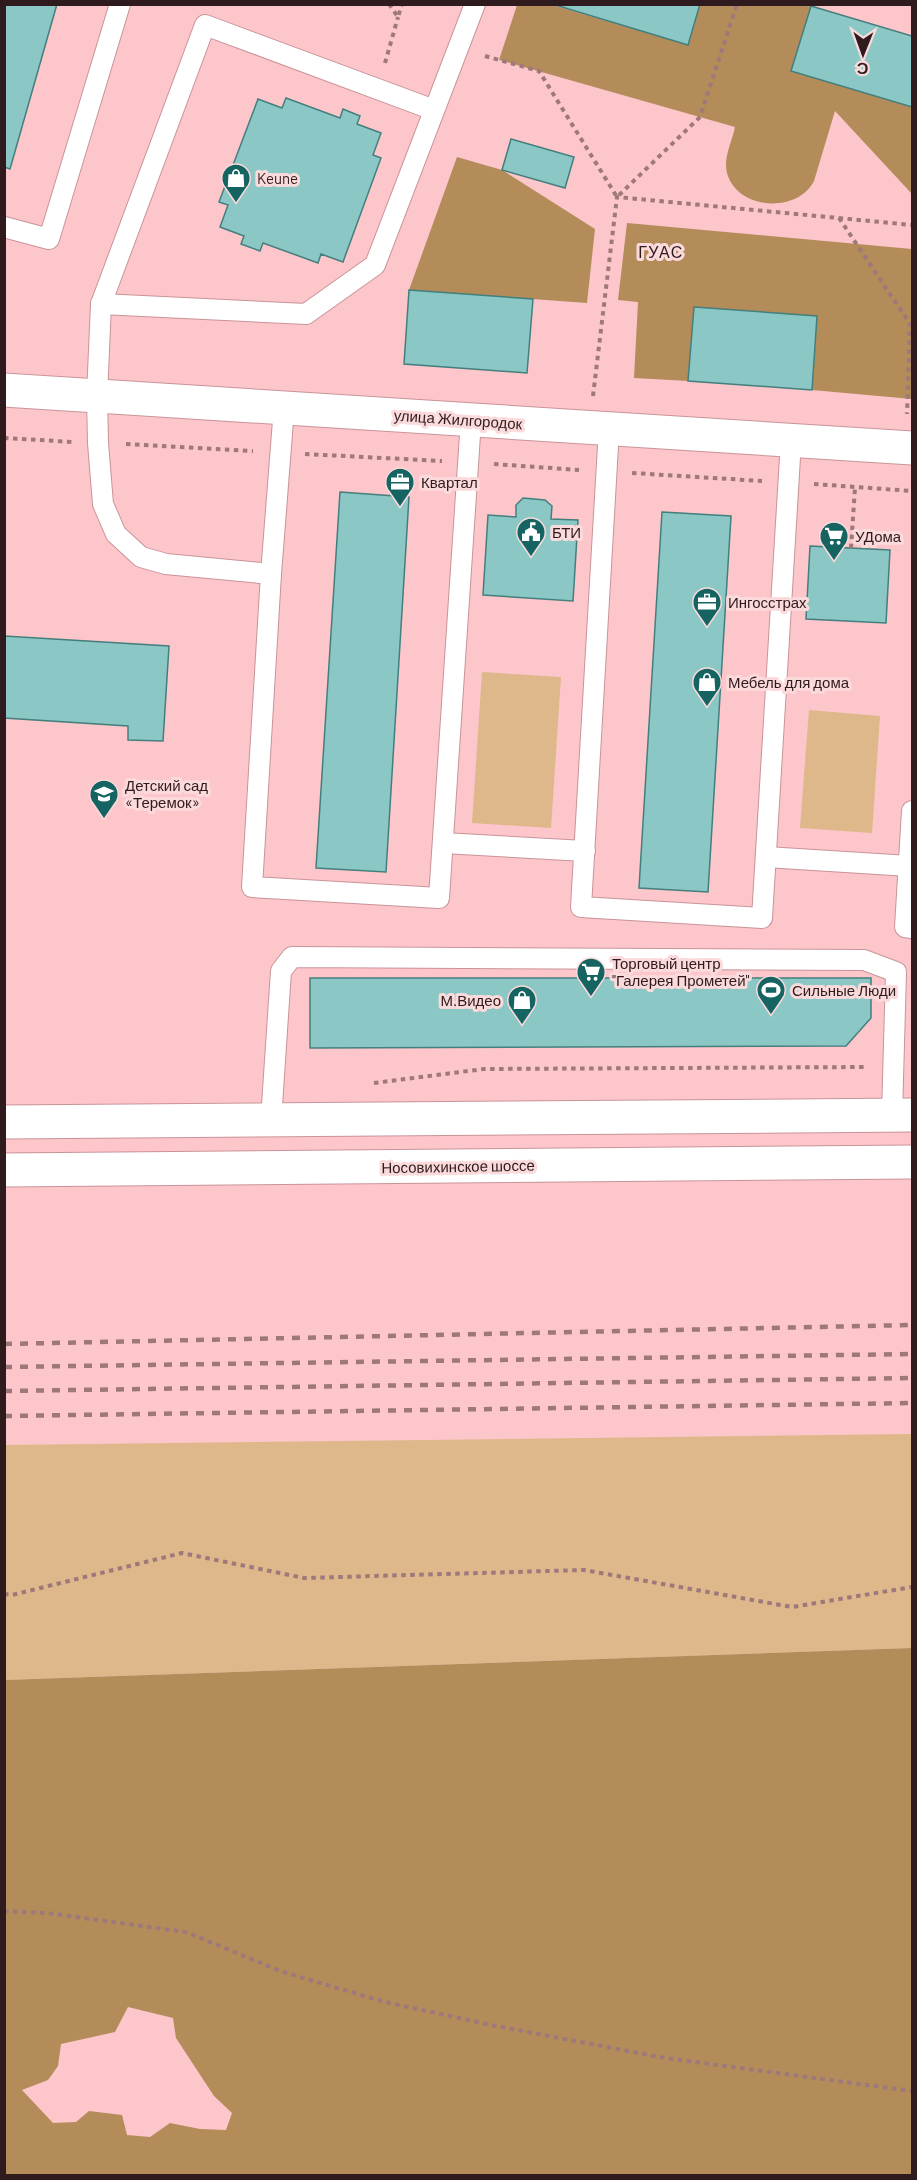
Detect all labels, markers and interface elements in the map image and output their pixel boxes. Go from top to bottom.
north arrow [833,24,893,84]
text: С [856,60,869,79]
shop icon: Keune [220,162,252,204]
place label: Keune [257,169,298,187]
district label: ГУАС [638,242,684,261]
street label: улица Жилгородок [393,406,523,432]
office icon: Квартал [384,466,416,508]
place label: Квартал [421,473,478,491]
public building icon: БТИ [515,516,547,558]
supermarket icon: УДома [818,520,850,562]
place label: БТИ [552,523,581,541]
place label: УДома [855,527,902,545]
office icon: Ингосстрах [691,586,723,628]
place label: Ингосстрах [728,593,807,611]
shop icon: Мебель для дома [691,666,723,708]
place label: Мебель для дома [728,673,850,691]
place label: Детский сад «Теремок» [125,776,208,811]
school or university icon: Детский сад «Теремок» [88,778,120,820]
place label: Торговый центр "Галерея Прометей" [612,954,750,989]
supermarket icon: Торговый центр "Галерея Прометей" [575,956,607,998]
sports icon: Сильные Люди [755,974,787,1016]
place label: Сильные Люди [792,981,896,999]
shop icon: М.Видео [506,984,538,1026]
place label: М.Видео [441,991,501,1009]
street label: Носовихинское шоссе [381,1156,535,1176]

